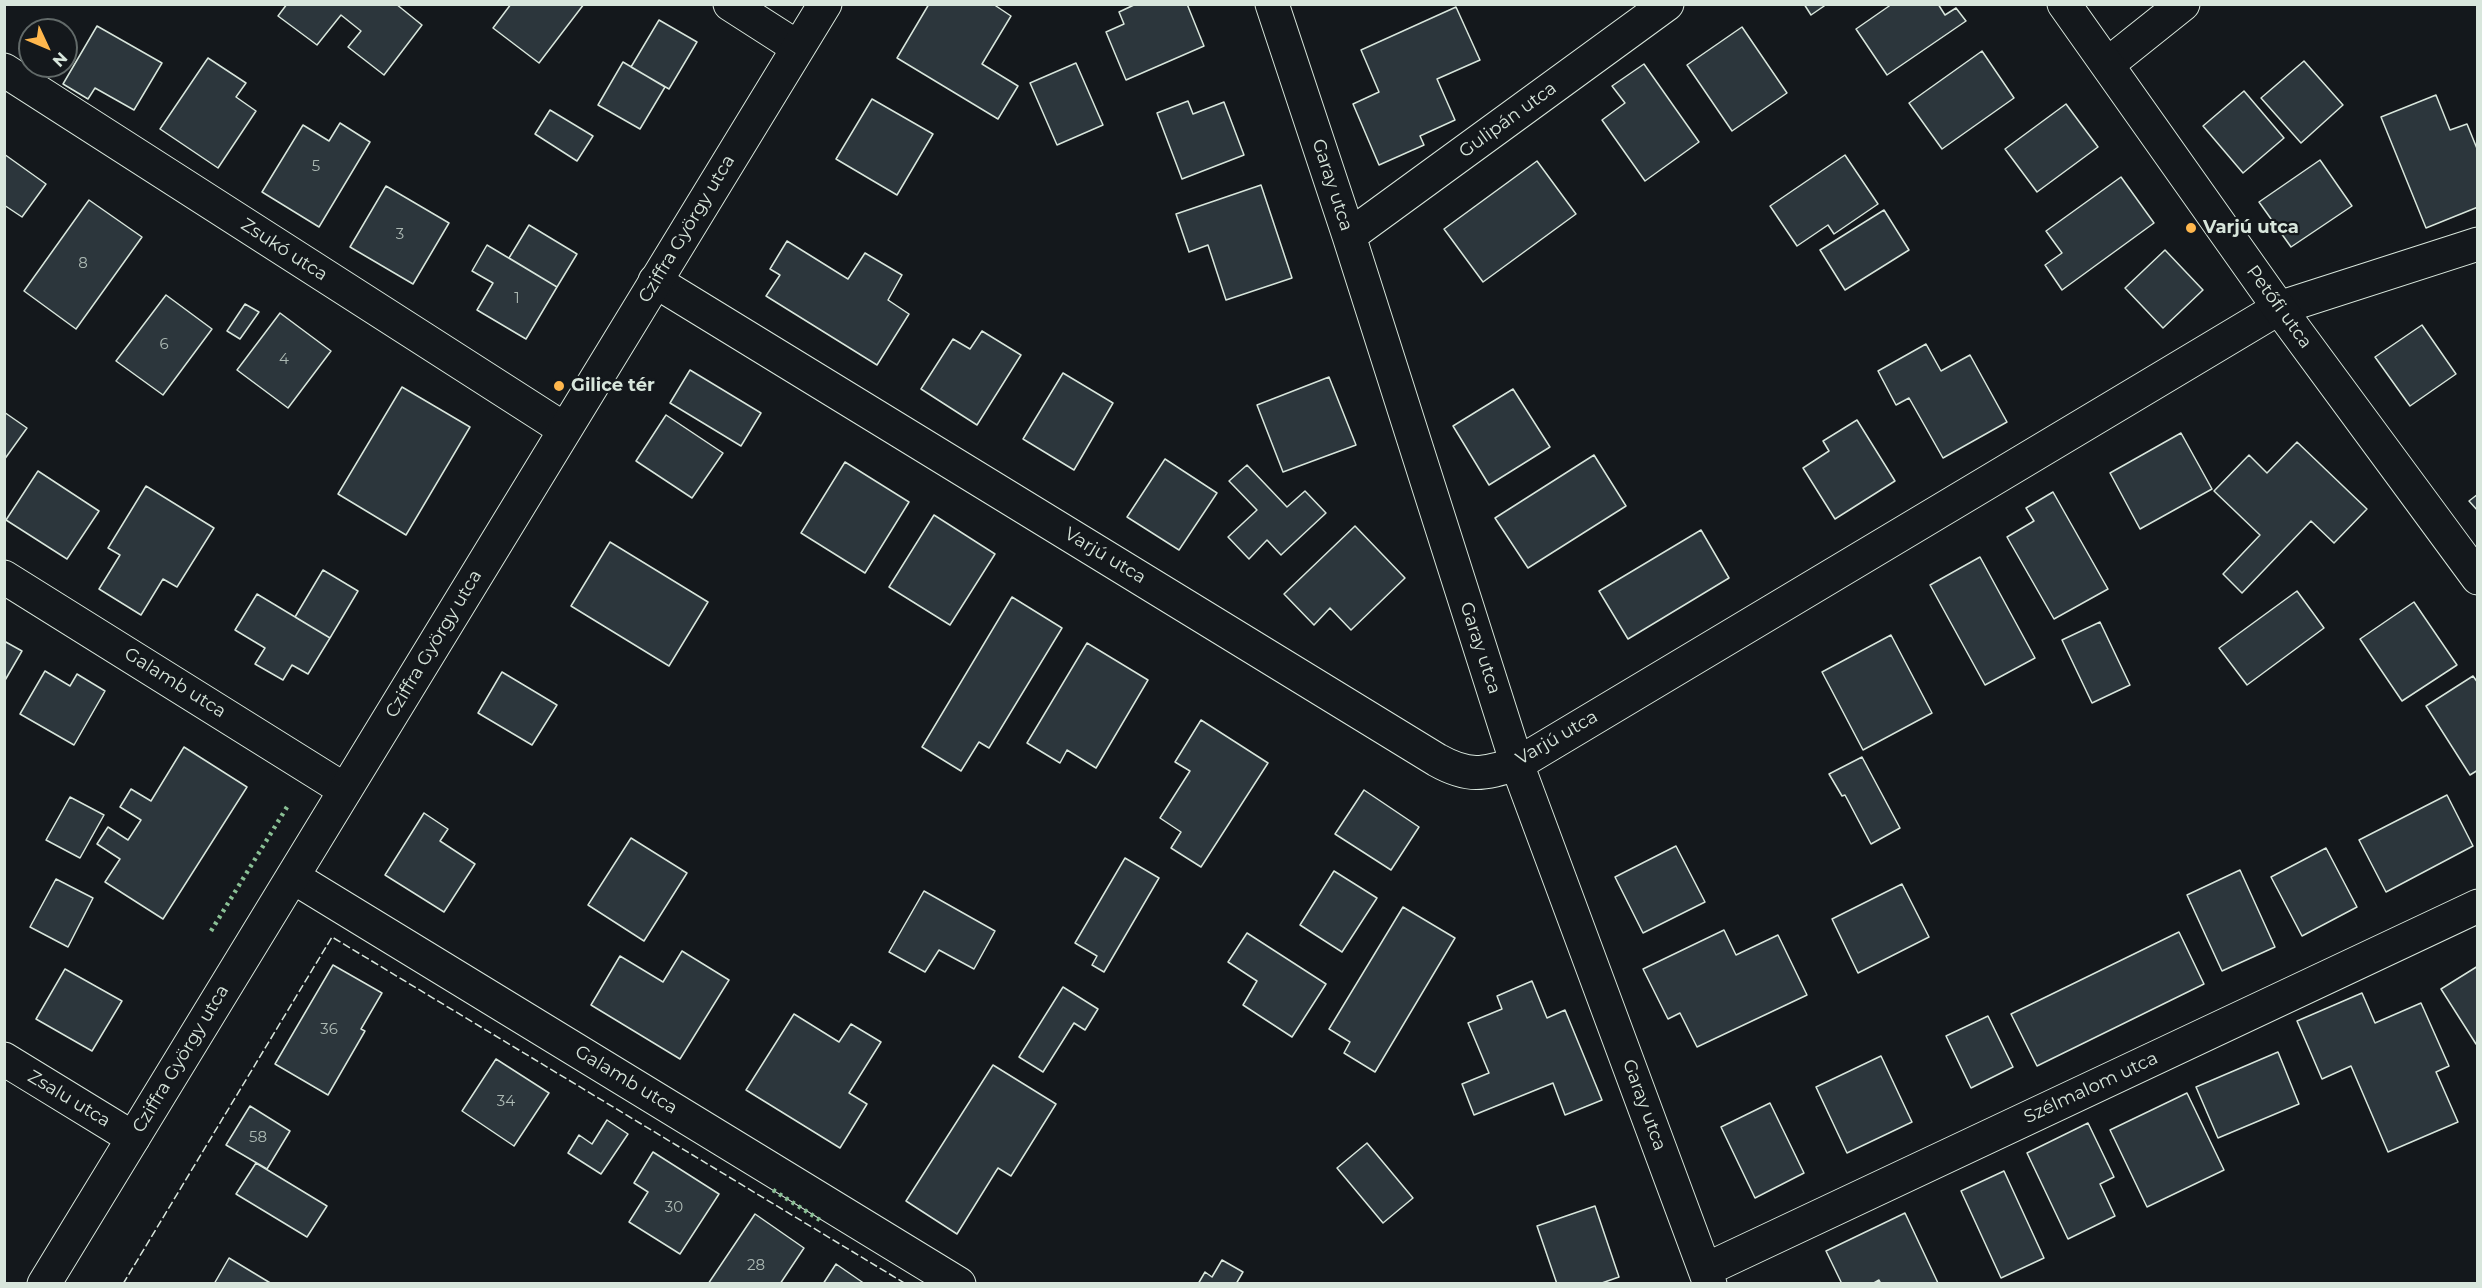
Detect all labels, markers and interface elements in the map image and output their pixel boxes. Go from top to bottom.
north arrow [18,18,78,78]
text: N [49,48,71,71]
street label: Gulipán utca [1455,77,1561,163]
street label: Garay utca [1307,136,1357,234]
street label: Cziffra György utca [634,151,740,307]
house number: 5 [312,158,320,176]
street label: Zsukó utca [237,214,331,286]
place label: Varjú utca [2203,217,2299,239]
marker: Varjú utca [2184,221,2198,235]
house number: 3 [396,226,404,244]
house number: 8 [78,255,88,273]
street label: Petőfi utca [2242,261,2316,353]
house number: 1 [514,290,520,308]
house number: 6 [159,336,169,354]
house number: 4 [279,351,289,369]
place label: Gilice tér [571,375,655,397]
marker: Gilice tér [552,379,566,393]
street label: Varjú utca [1060,523,1150,589]
street label: Cziffra György utca [381,566,487,722]
street label: Garay utca [1455,599,1505,697]
street label: Galamb utca [120,643,230,723]
street label: Varjú utca [1512,706,1602,770]
street label: Cziffra György utca [128,981,234,1137]
house number: 36 [320,1021,338,1039]
street label: Galamb utca [571,1041,681,1119]
street label: Szélmalom utca [2021,1048,2161,1128]
street label: Garay utca [1618,1056,1670,1154]
street label: Zsalu utca [24,1066,114,1132]
house number: 34 [497,1093,515,1111]
house number: 58 [249,1129,267,1147]
house number: 30 [665,1199,683,1217]
house number: 28 [747,1257,765,1275]

